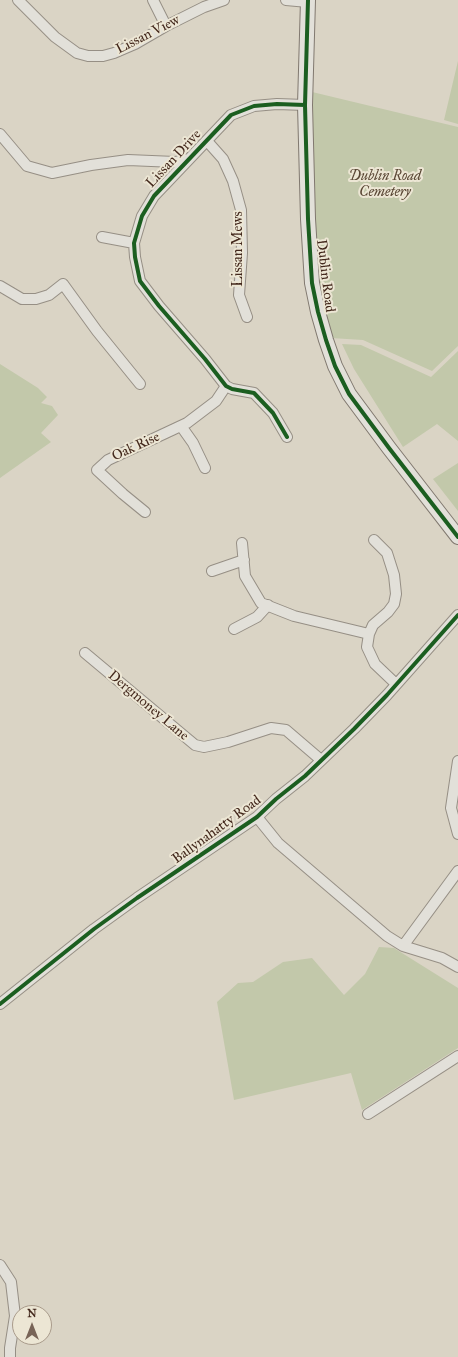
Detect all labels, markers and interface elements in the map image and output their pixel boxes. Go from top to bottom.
street label: Lissan View [113,12,183,58]
street label: Lissan Drive [143,126,205,192]
park label: Dublin Road Cemetery [349,169,421,202]
street label: Lissan Mews [231,211,247,287]
street label: Dublin Road [312,239,338,313]
street label: Oak Rise [109,429,163,465]
street label: Dergmoney Lane [104,667,192,745]
street label: Ballynahatty Road [169,792,265,868]
north arrow [12,1305,52,1345]
text: N [27,1307,37,1320]

